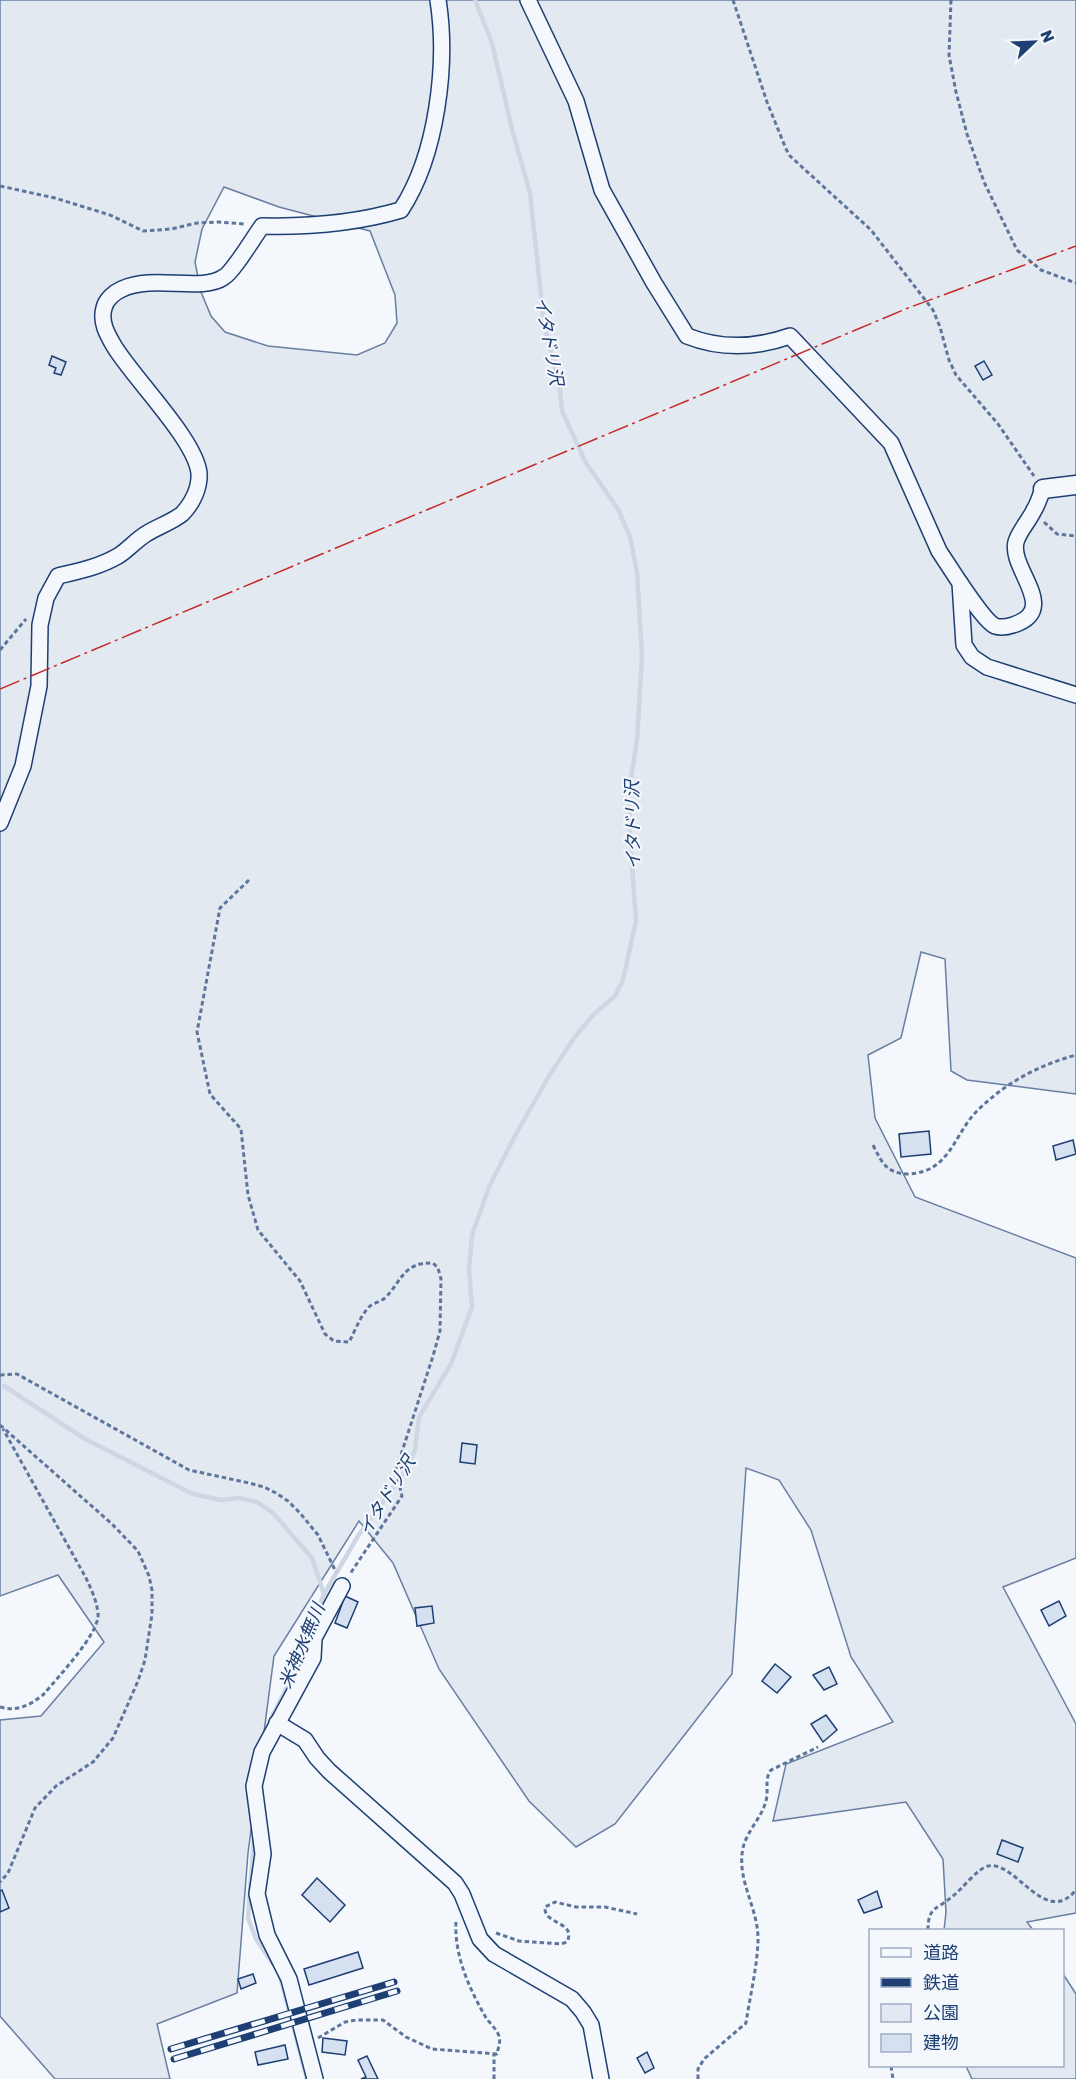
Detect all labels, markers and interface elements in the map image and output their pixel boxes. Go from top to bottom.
north arrow [1004,12,1064,72]
text: N [1036,27,1058,45]
water label: イタドリ沢 [530,295,568,389]
water label: イタドリ沢 [621,778,645,870]
water label: イタドリ沢 [354,1451,421,1540]
water label: 米神水無川 [274,1598,330,1692]
legend [869,1929,1064,2067]
text: 道路 [923,1942,959,1964]
text: 鉄道 [923,1972,959,1994]
text: 公園 [923,2002,959,2024]
text: 建物 [923,2032,959,2054]

